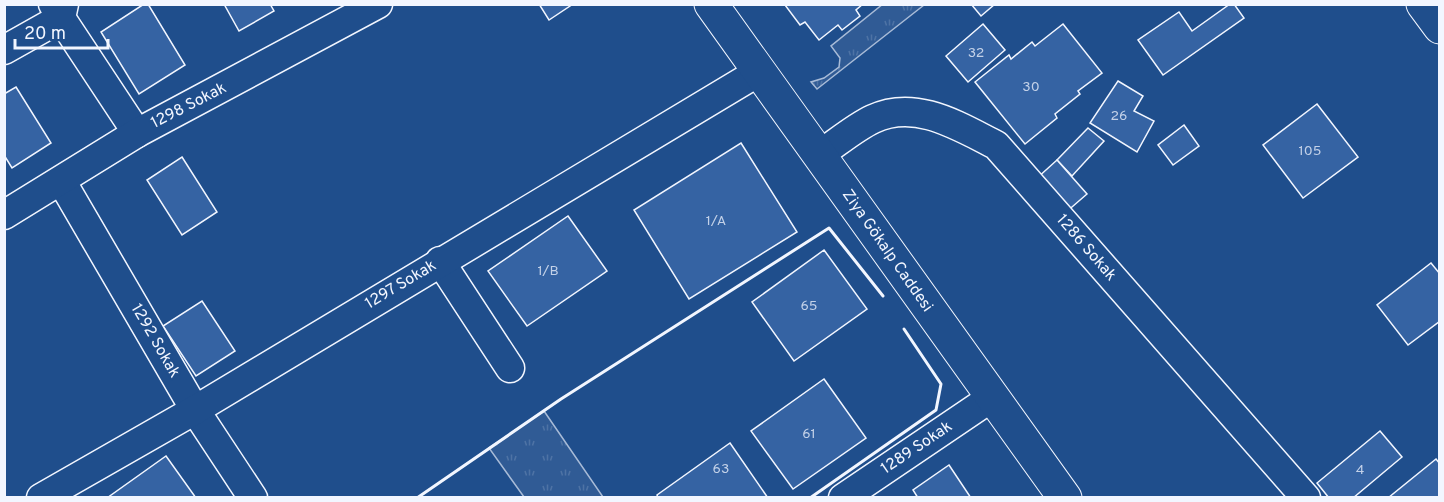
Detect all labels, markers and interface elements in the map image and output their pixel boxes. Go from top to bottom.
scale bar [15,12,108,50]
text: 20 m [24,23,66,46]
house number: 32 [968,45,984,62]
street label: 1298 Sokak [148,78,230,134]
house number: 30 [1022,79,1040,96]
house number: 26 [1111,108,1127,125]
house number: 105 [1299,143,1321,160]
street label: Ziya Gökalp Caddesi [837,186,937,316]
street label: 1286 Sokak [1052,210,1120,286]
house number: 1/A [706,213,726,230]
street label: 1297 Sokak [362,256,440,314]
house number: 1/B [537,263,559,280]
house number: 65 [800,298,818,315]
street label: 1292 Sokak [126,300,184,382]
street label: 1289 Sokak [878,417,956,479]
house number: 61 [802,426,816,443]
house number: 63 [713,461,729,478]
house number: 4 [1356,462,1364,479]

